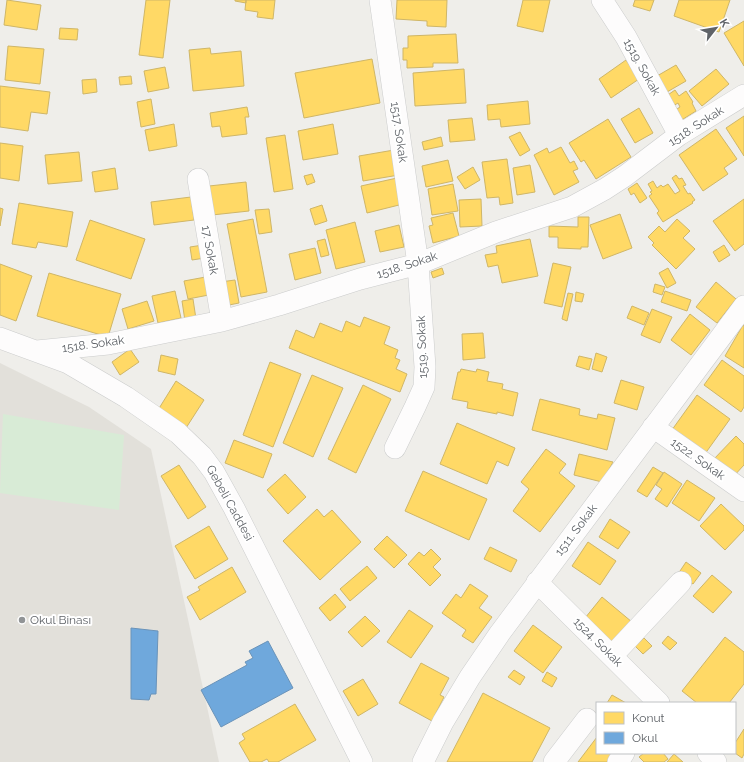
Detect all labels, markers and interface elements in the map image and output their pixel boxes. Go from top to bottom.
north arrow [696,8,736,48]
text: K [717,17,732,30]
street label: 1519. Sokak [621,36,664,98]
street label: 1517. Sokak [388,101,410,164]
street label: 1518. Sokak [666,103,727,149]
street label: 17. Sokak [199,224,221,276]
street label: 1518. Sokak [375,248,440,281]
street label: 1519. Sokak [414,315,430,379]
street label: 1518. Sokak [61,333,126,355]
street label: 1522. Sokak [668,435,728,483]
street label: Gebeli Caddesi [203,463,257,543]
street label: 1511. Sokak [552,501,600,559]
place label: Okul Binası [30,613,91,627]
marker: Okul Binası [17,615,27,625]
street label: 1524. Sokak [571,615,626,670]
legend [596,702,736,754]
text: Konut [632,711,665,725]
text: Okul [632,731,659,745]

